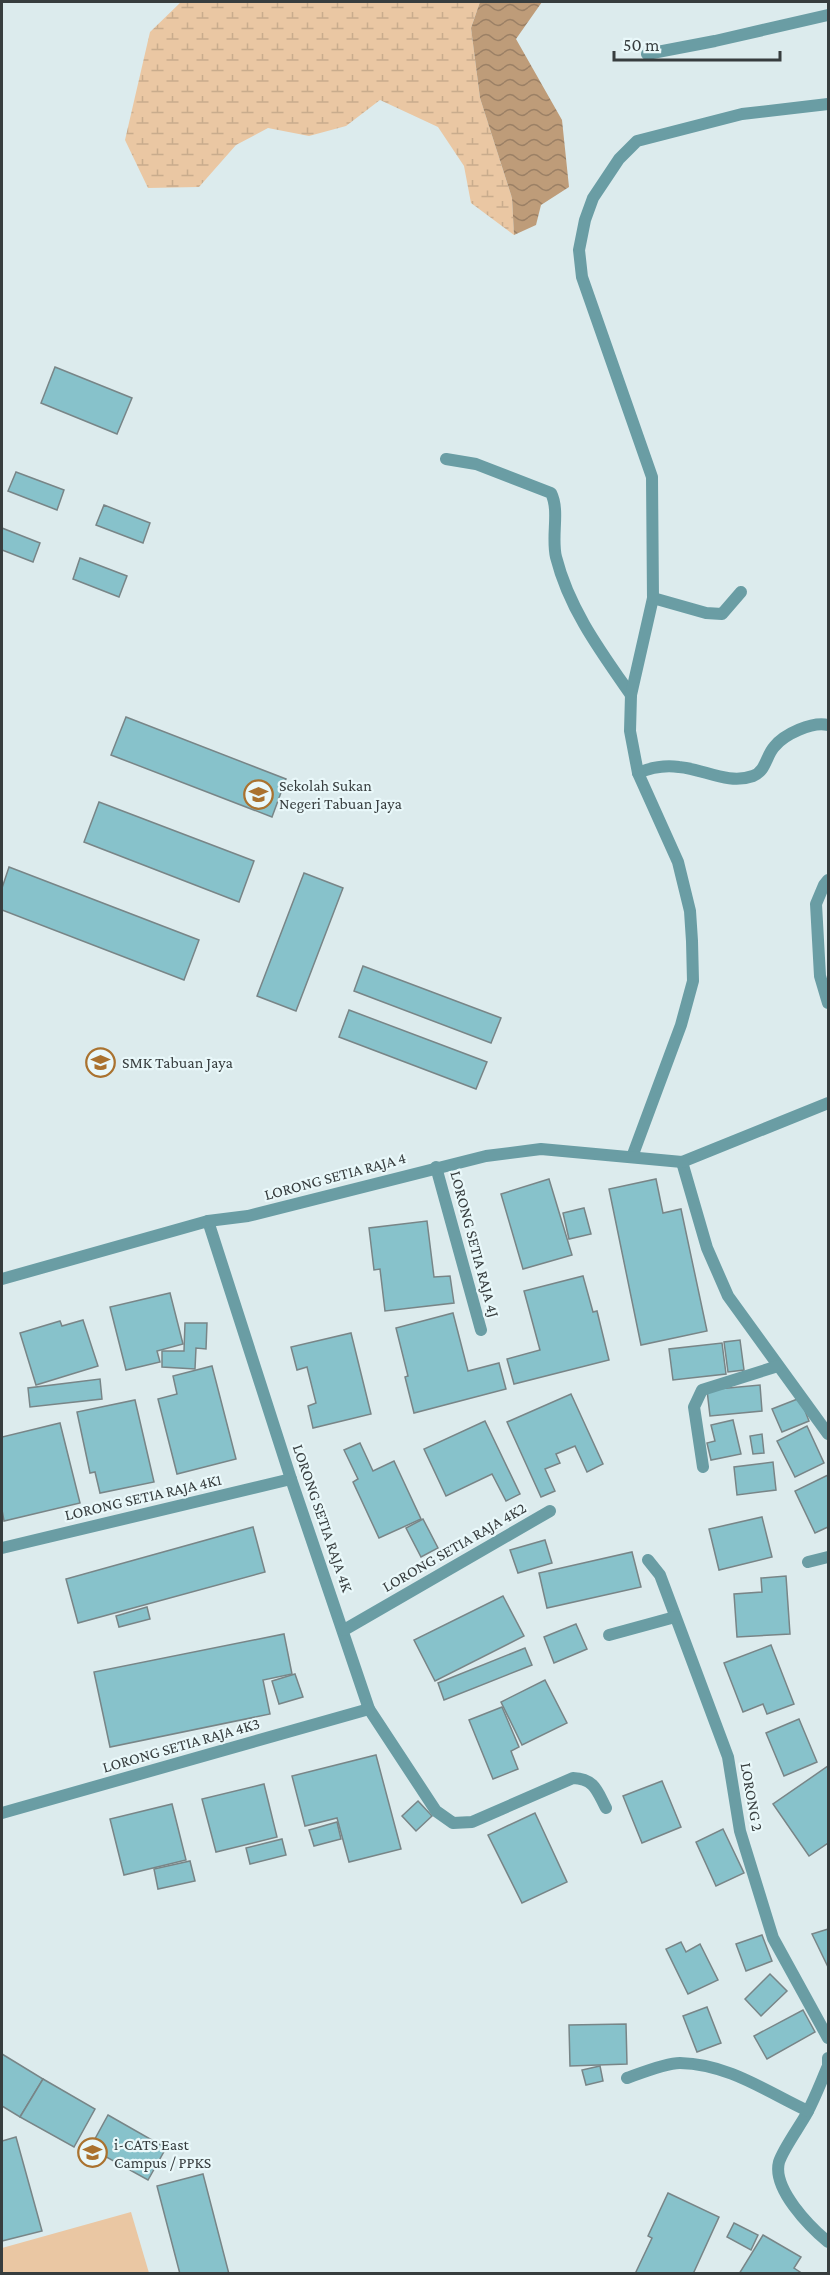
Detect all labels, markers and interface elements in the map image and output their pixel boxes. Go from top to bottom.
scale bar [614,24,780,62]
text: 50 m [623,35,660,55]
place label: Sekolah Sukan Negeri Tabuan Jaya [279,777,403,813]
school or university icon: Sekolah Sukan Negeri Tabuan Jaya [242,778,274,810]
school or university icon: SMK Tabuan Jaya [85,1046,117,1078]
place label: SMK Tabuan Jaya [122,1054,234,1072]
street label: LORONG SETIA RAJA 4 [262,1149,408,1204]
street label: LORONG SETIA RAJA 4J [446,1169,503,1319]
street label: LORONG SETIA RAJA 4K [289,1442,357,1595]
street label: LORONG SETIA RAJA 4K1 [63,1471,223,1524]
street label: LORONG SETIA RAJA 4K2 [379,1499,530,1596]
street label: LORONG SETIA RAJA 4K3 [100,1714,262,1777]
street label: LORONG 2 [738,1761,766,1833]
place label: i-CATS East Campus / PPKS [114,2136,211,2172]
school or university icon: i-CATS East Campus / PPKS [77,2137,109,2169]

